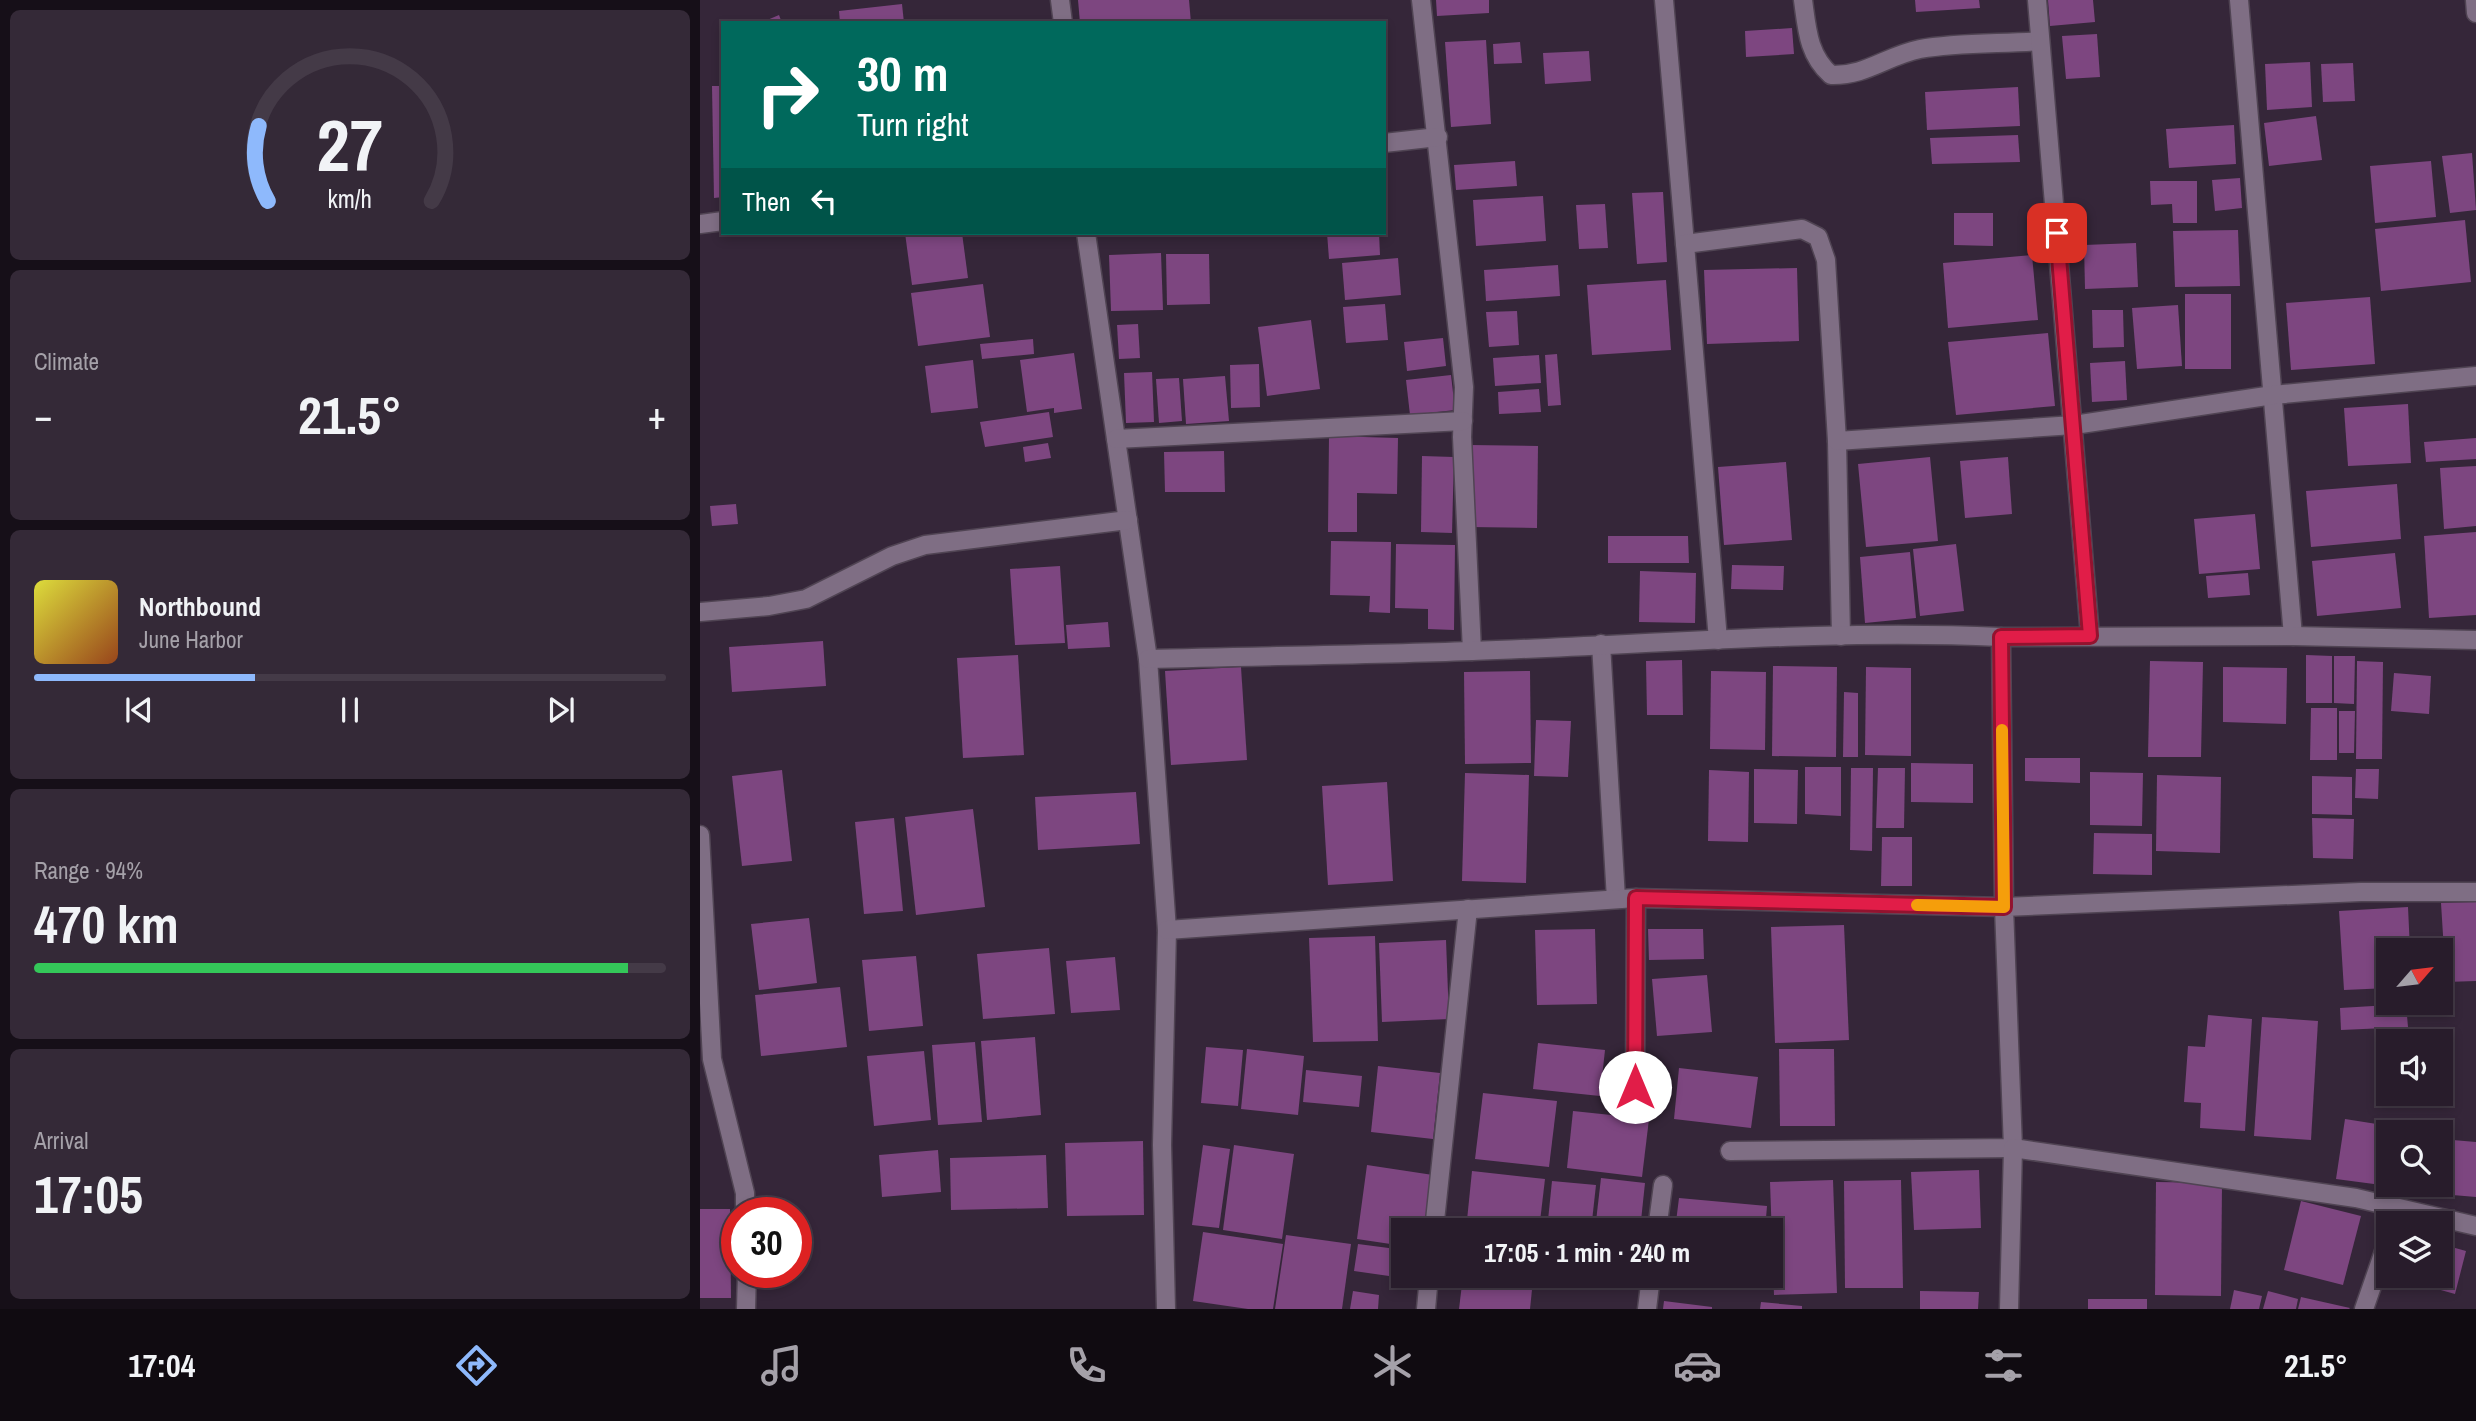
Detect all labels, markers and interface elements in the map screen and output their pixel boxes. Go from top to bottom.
text: 30 m [857,40,949,106]
icon: right [742,49,833,140]
text: 27 [317,96,383,194]
text: Turn right [857,103,969,146]
text: km/h [328,182,372,216]
icon: left [805,182,843,220]
text: Then [742,184,791,219]
pin [2027,203,2087,263]
icon: arrive [2038,214,2076,252]
text: Climate [34,346,99,377]
text: 21.5° [298,380,402,450]
text: − [34,390,52,441]
text: + [648,390,666,441]
text: Northbound [139,589,261,624]
text: June Harbor [139,624,243,655]
icon: previous [120,691,158,729]
icon: pause [331,691,369,729]
icon: next [542,691,580,729]
text: Range · 94% [34,855,143,886]
text: 470 km [34,889,179,959]
north arrow [2376,938,2454,1015]
map controls [2376,938,2453,1288]
button: sound [2376,1029,2453,1106]
position arrow [1598,1050,1672,1124]
button: search [2376,1120,2453,1197]
text: Arrival [34,1125,89,1156]
text: 17:05 [34,1159,143,1229]
speed limit sign: 30 [721,1197,812,1288]
button: layers [2376,1211,2453,1288]
text: 17:05 · 1 min · 240 m [1484,1235,1690,1270]
icon: directions [452,1341,501,1390]
icon: music [757,1341,806,1390]
icon: phone [1062,1341,1111,1390]
icon: climate [1368,1341,1417,1390]
icon: car [1673,1341,1722,1390]
icon: filters [1979,1341,2028,1390]
text: 17:04 [128,1344,195,1387]
text: 21.5° [2284,1344,2348,1387]

